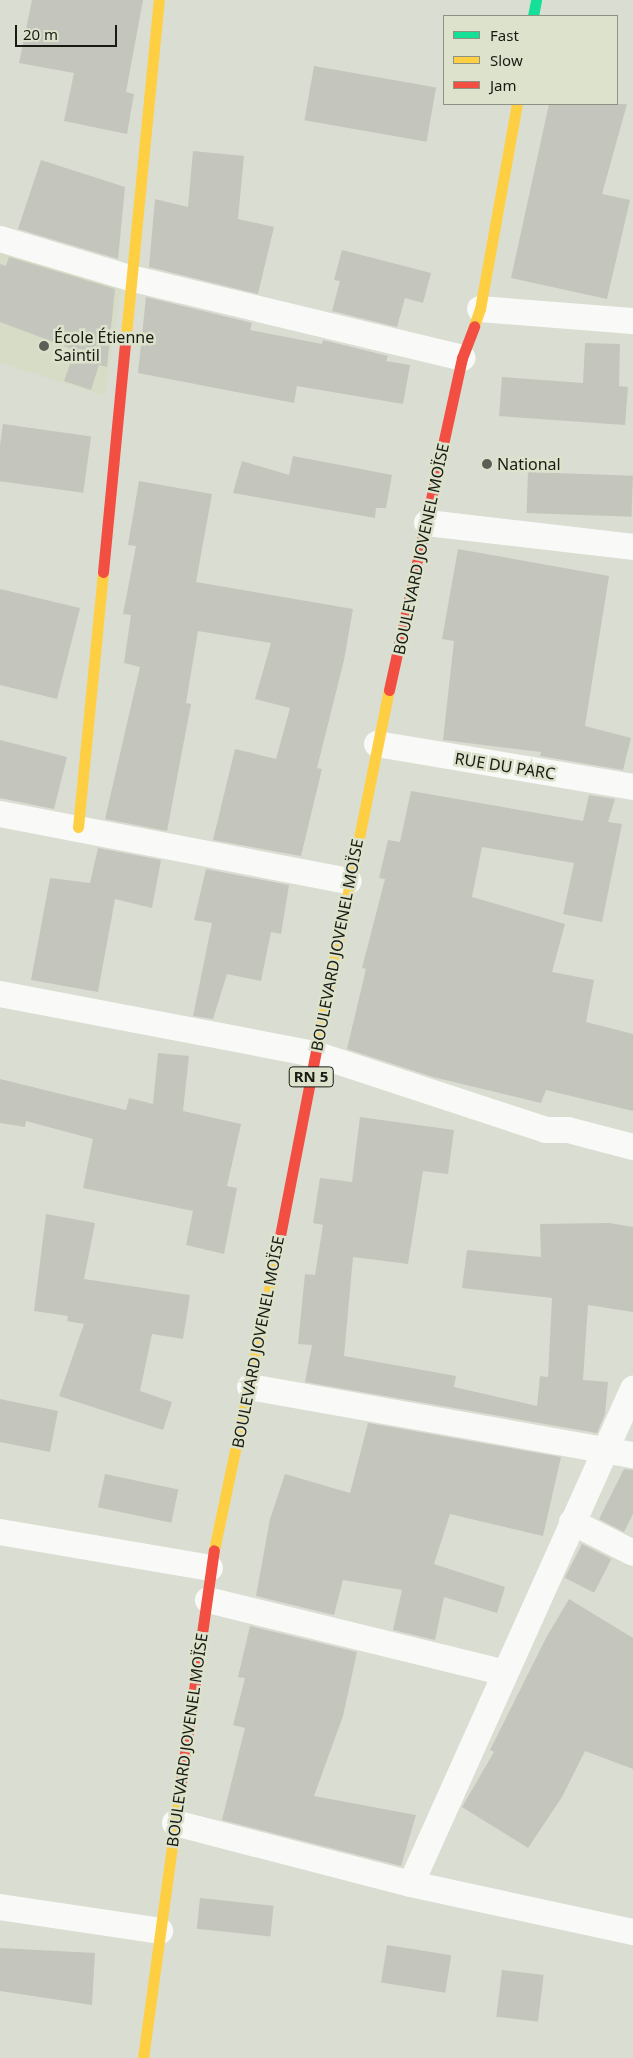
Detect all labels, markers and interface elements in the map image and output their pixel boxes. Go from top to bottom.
scale bar [18,15,120,47]
legend [443,15,618,105]
text: 20 m [23,24,58,44]
text: Fast [490,25,519,45]
text: Slow [490,50,523,70]
text: Jam [490,75,517,95]
place label: École Étienne Saintil [54,327,154,365]
marker: École Étienne Saintil [38,340,50,352]
street label: BOULEVARD JOVENEL MOÏSE [389,441,453,657]
place label: National [497,454,561,474]
marker: National [481,458,493,470]
street label: RUE DU PARC [453,749,557,783]
street label: BOULEVARD JOVENEL MOÏSE [307,837,367,1053]
road number: RN 5 [288,1064,334,1090]
street label: BOULEVARD JOVENEL MOÏSE [228,1234,288,1450]
street label: BOULEVARD JOVENEL MOÏSE [162,1632,212,1848]

